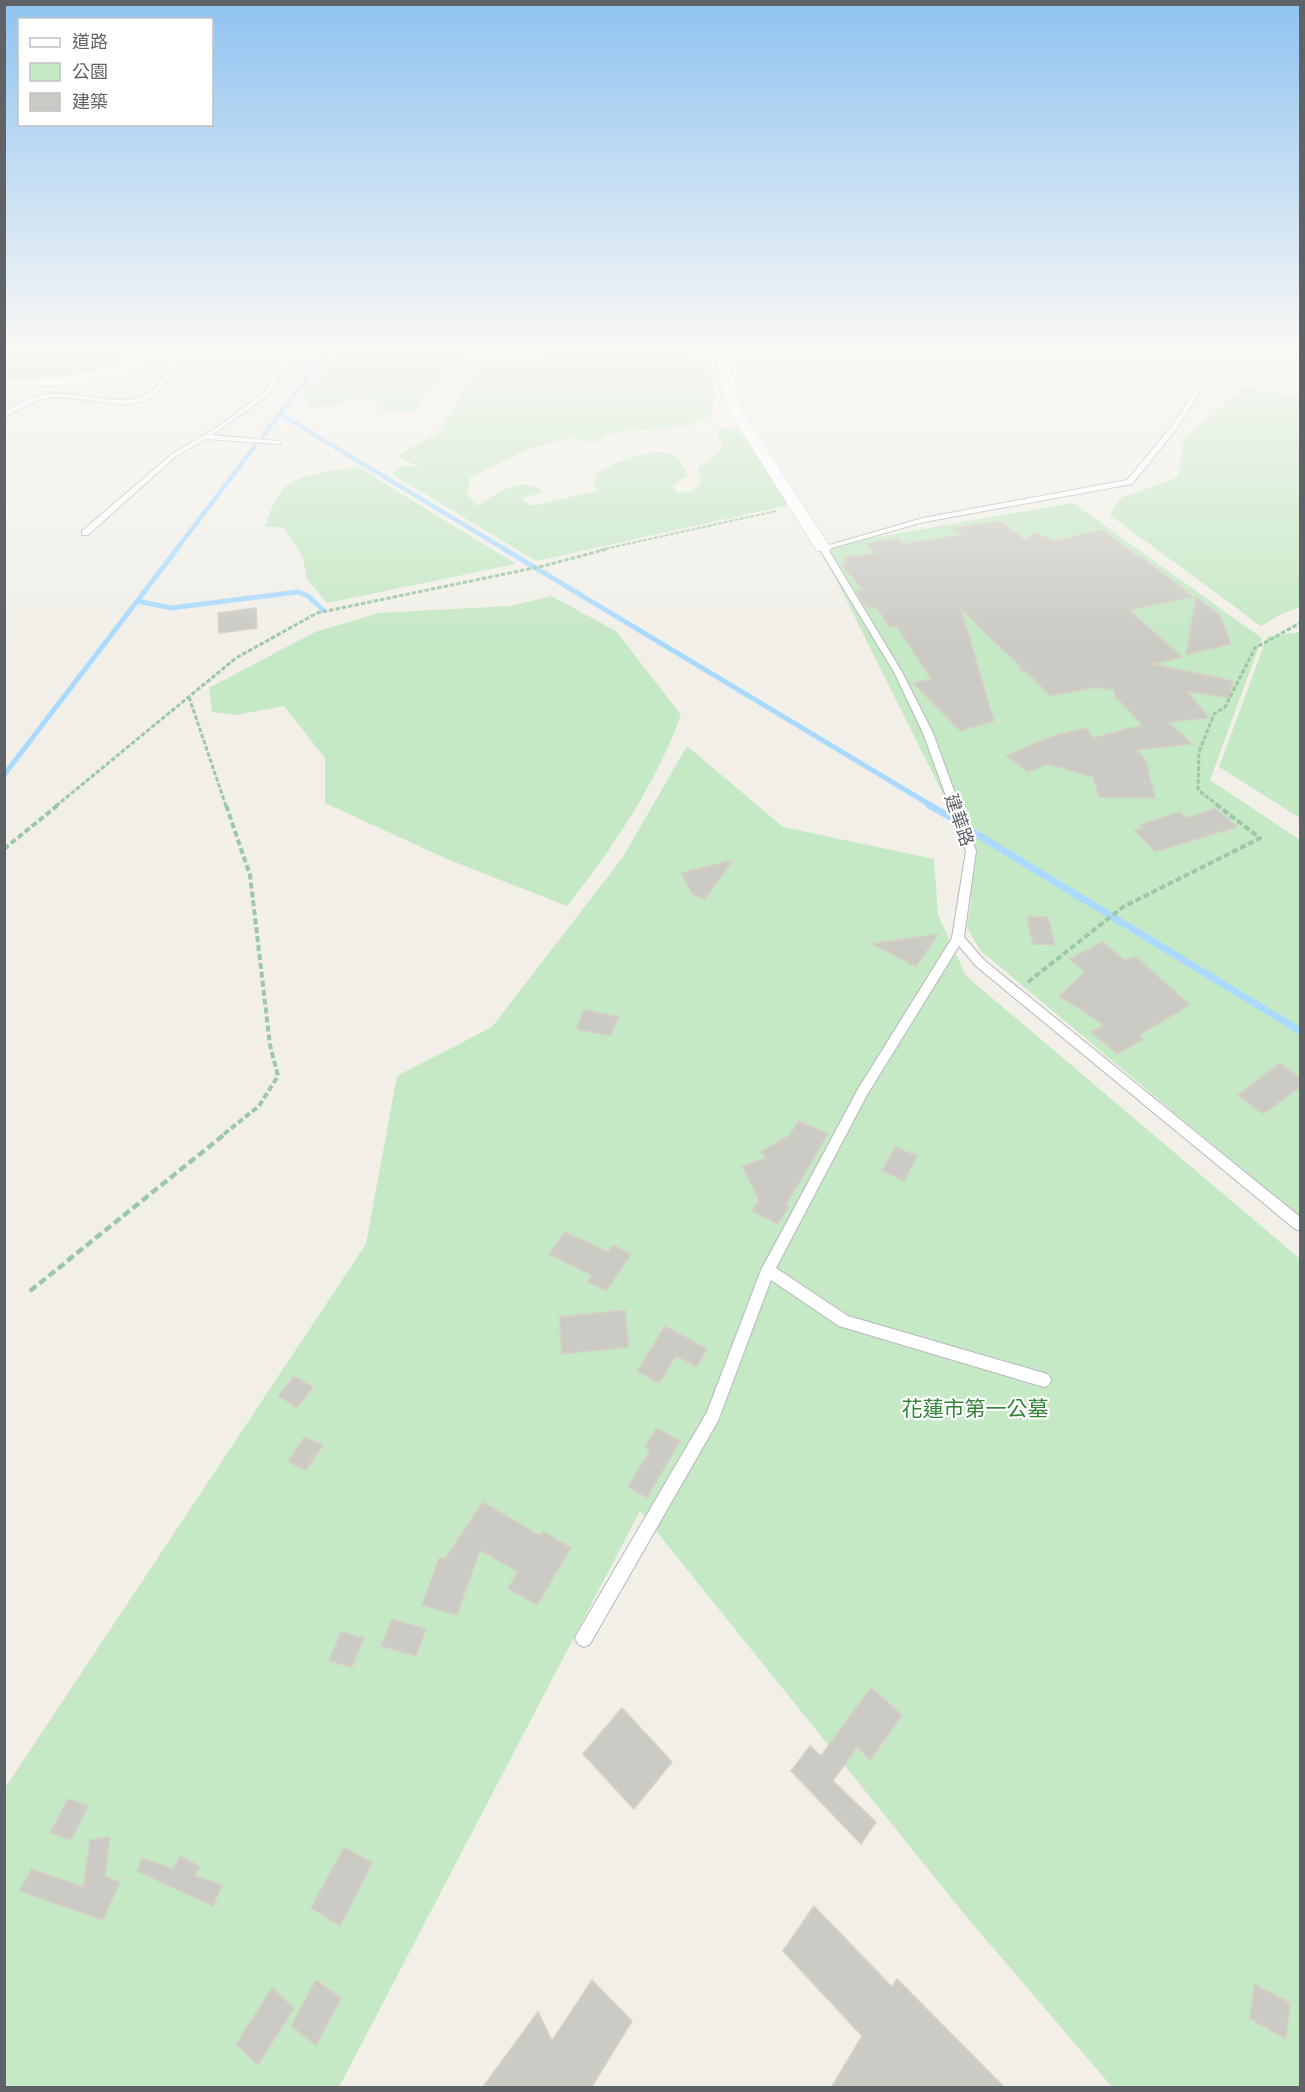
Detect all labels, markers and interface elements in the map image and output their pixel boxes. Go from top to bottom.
legend [18,18,213,126]
text: 道路 [72,31,108,53]
text: 公園 [72,61,108,83]
text: 建築 [72,91,108,113]
street label: 建華路 [940,791,978,849]
park label: 花蓮市第一公墓 [902,1396,1049,1422]

